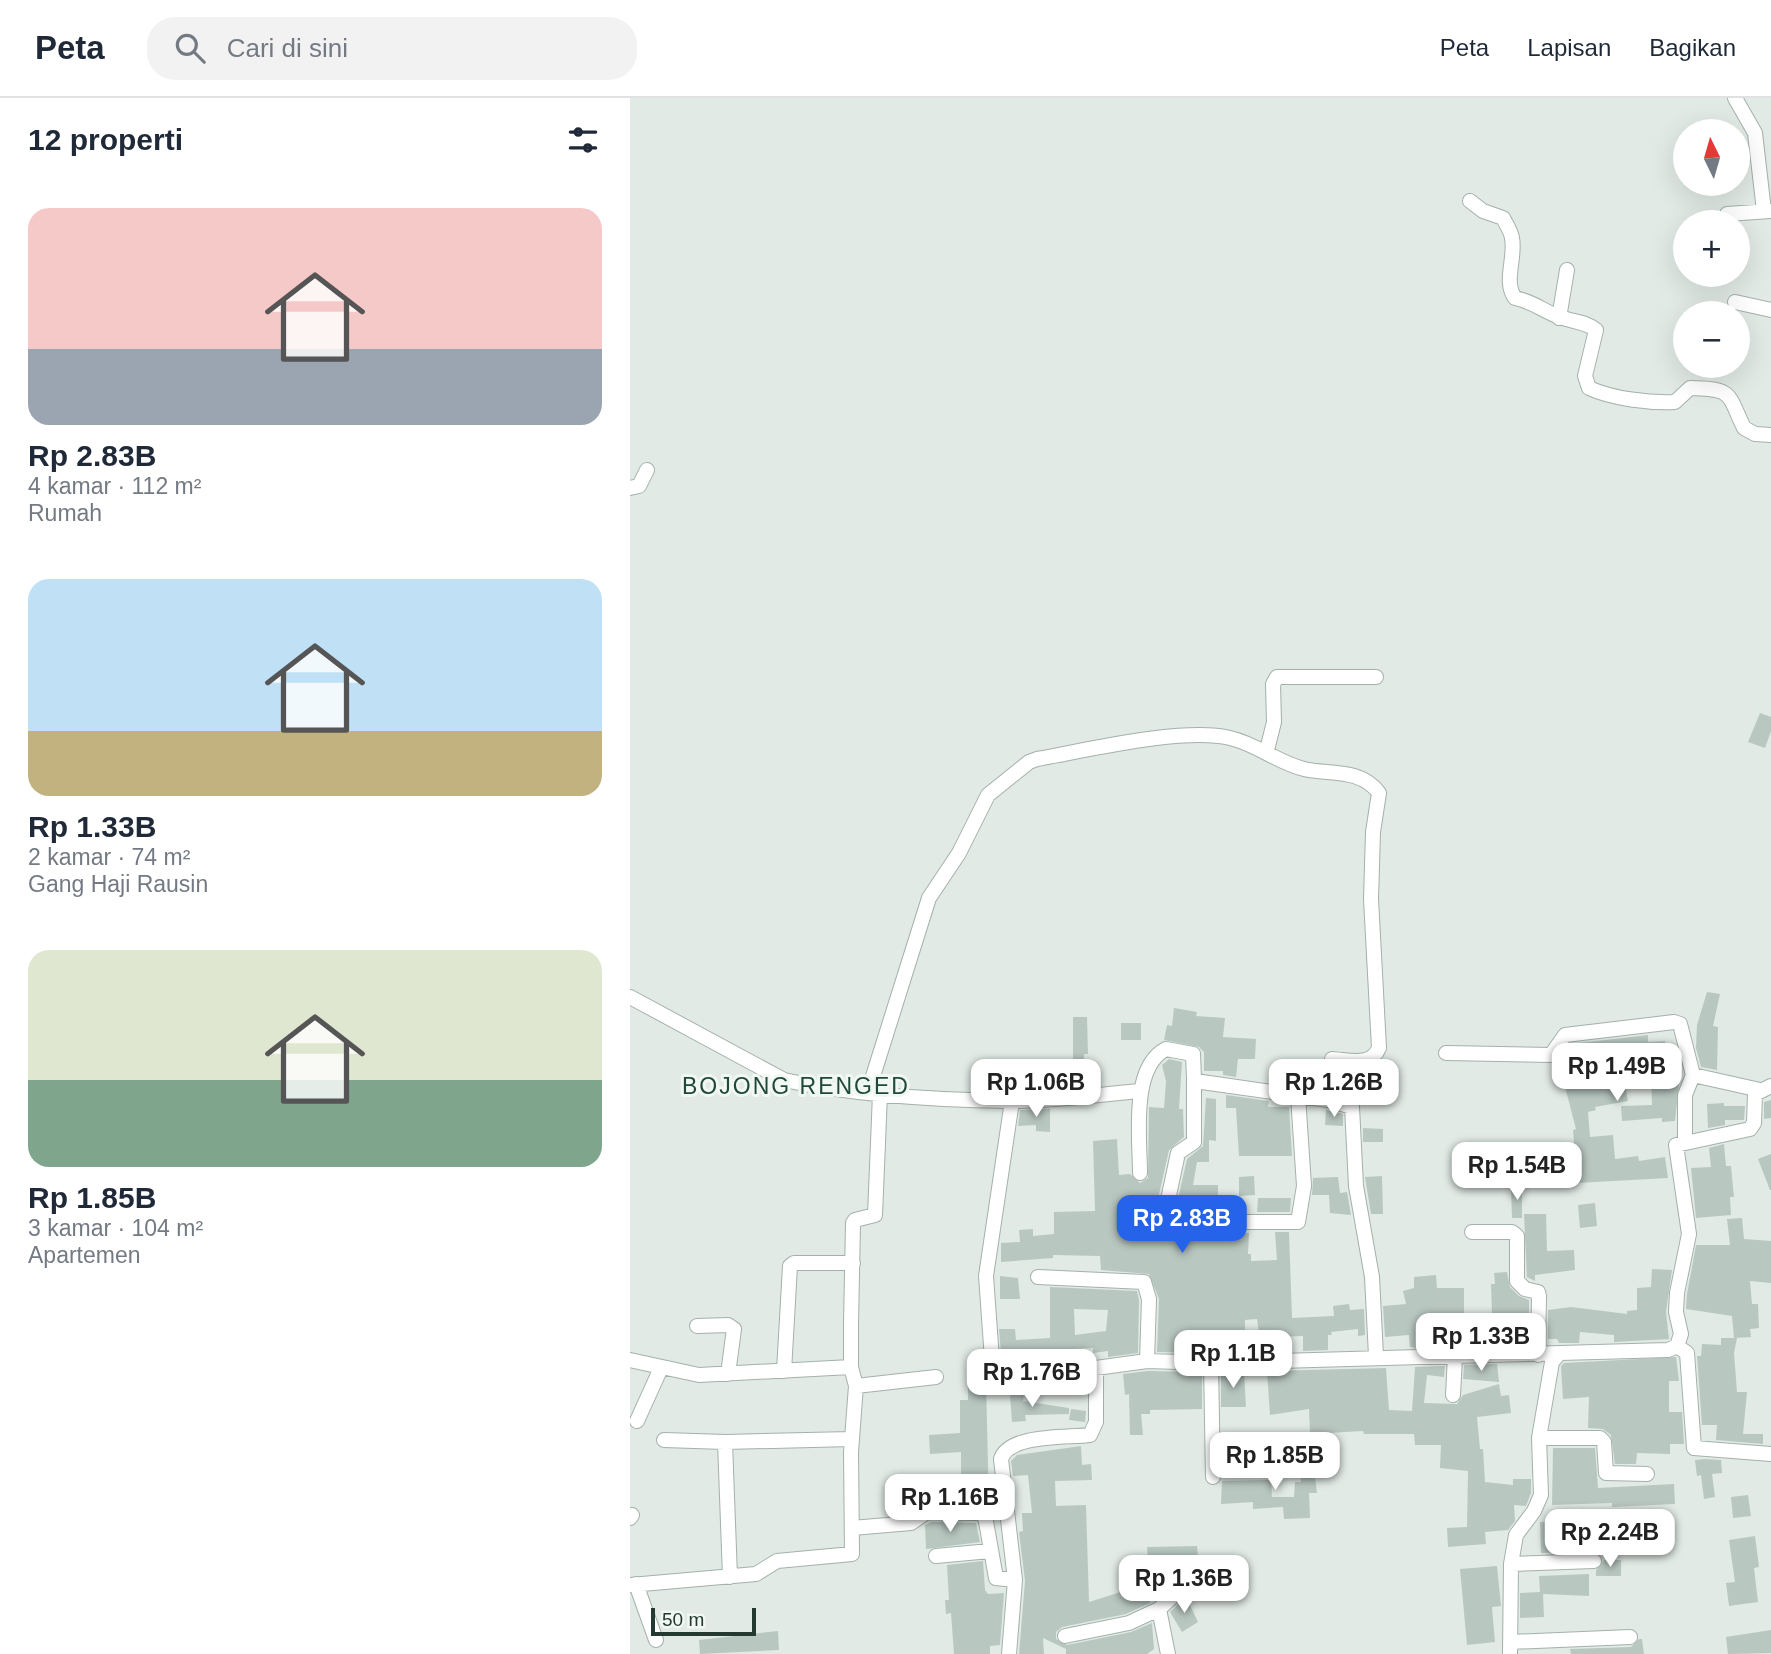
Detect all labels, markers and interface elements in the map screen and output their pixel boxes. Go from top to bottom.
search box [147,17,637,80]
text: Peta [35,29,105,66]
icon: search [171,29,209,67]
text: Cari di sini [227,33,348,63]
text: Peta [1440,34,1489,61]
text: Lapisan [1527,34,1611,61]
text: Bagikan [1649,34,1736,61]
north arrow [1673,119,1750,196]
map controls [1673,119,1750,378]
icon: filters [564,121,602,159]
text: 12 properti [28,123,183,156]
button: + [1673,210,1750,287]
icon: home [252,254,378,380]
button: − [1673,301,1750,378]
text: Rp 2.83B [28,439,156,472]
text: 4 kamar · 112 m² [28,473,201,499]
text: Rumah [28,500,102,526]
icon: home [252,625,378,751]
text: Rp 1.33B [28,810,156,843]
text: 2 kamar · 74 m² [28,844,190,870]
text: Gang Haji Rausin [28,871,208,897]
icon: home [252,996,378,1122]
pin: Rp 1.49B [1545,1044,1689,1103]
text: Rp 1.49B [1568,1053,1666,1079]
pin: Rp 1.06B [964,1060,1108,1119]
pin: Rp 1.26B [1262,1060,1406,1119]
text: Rp 1.06B [987,1069,1085,1095]
text: Rp 1.26B [1285,1069,1383,1095]
district label: BOJONG RENGED [682,1073,910,1099]
pin: Rp 1.54B [1445,1142,1589,1202]
text: Rp 1.54B [1468,1152,1566,1178]
text: Rp 1.85B [28,1181,156,1214]
pin: Rp 2.83B [1110,1196,1254,1255]
text: Rp 2.83B [1133,1205,1231,1231]
text: 3 kamar · 104 m² [28,1215,203,1241]
text: Apartemen [28,1242,141,1268]
pin: Rp 1.33B [1409,1314,1553,1373]
text: Rp 1.33B [1432,1323,1530,1349]
pin: Rp 1.1B [1168,1330,1298,1390]
text: Rp 1.1B [1190,1340,1276,1366]
pin: Rp 1.76B [960,1350,1104,1409]
text: Rp 1.76B [983,1359,1081,1385]
pin: Rp 1.85B [1203,1432,1347,1492]
text: Rp 1.85B [1226,1442,1324,1468]
pin: Rp 1.16B [878,1474,1022,1534]
text: Rp 1.16B [901,1484,999,1510]
pin: Rp 2.24B [1538,1510,1682,1569]
text: Rp 2.24B [1561,1519,1659,1545]
pin: Rp 1.36B [1112,1556,1256,1615]
text: Rp 1.36B [1135,1565,1233,1591]
scale bar [651,1605,756,1637]
text: 50 m [662,1609,704,1630]

